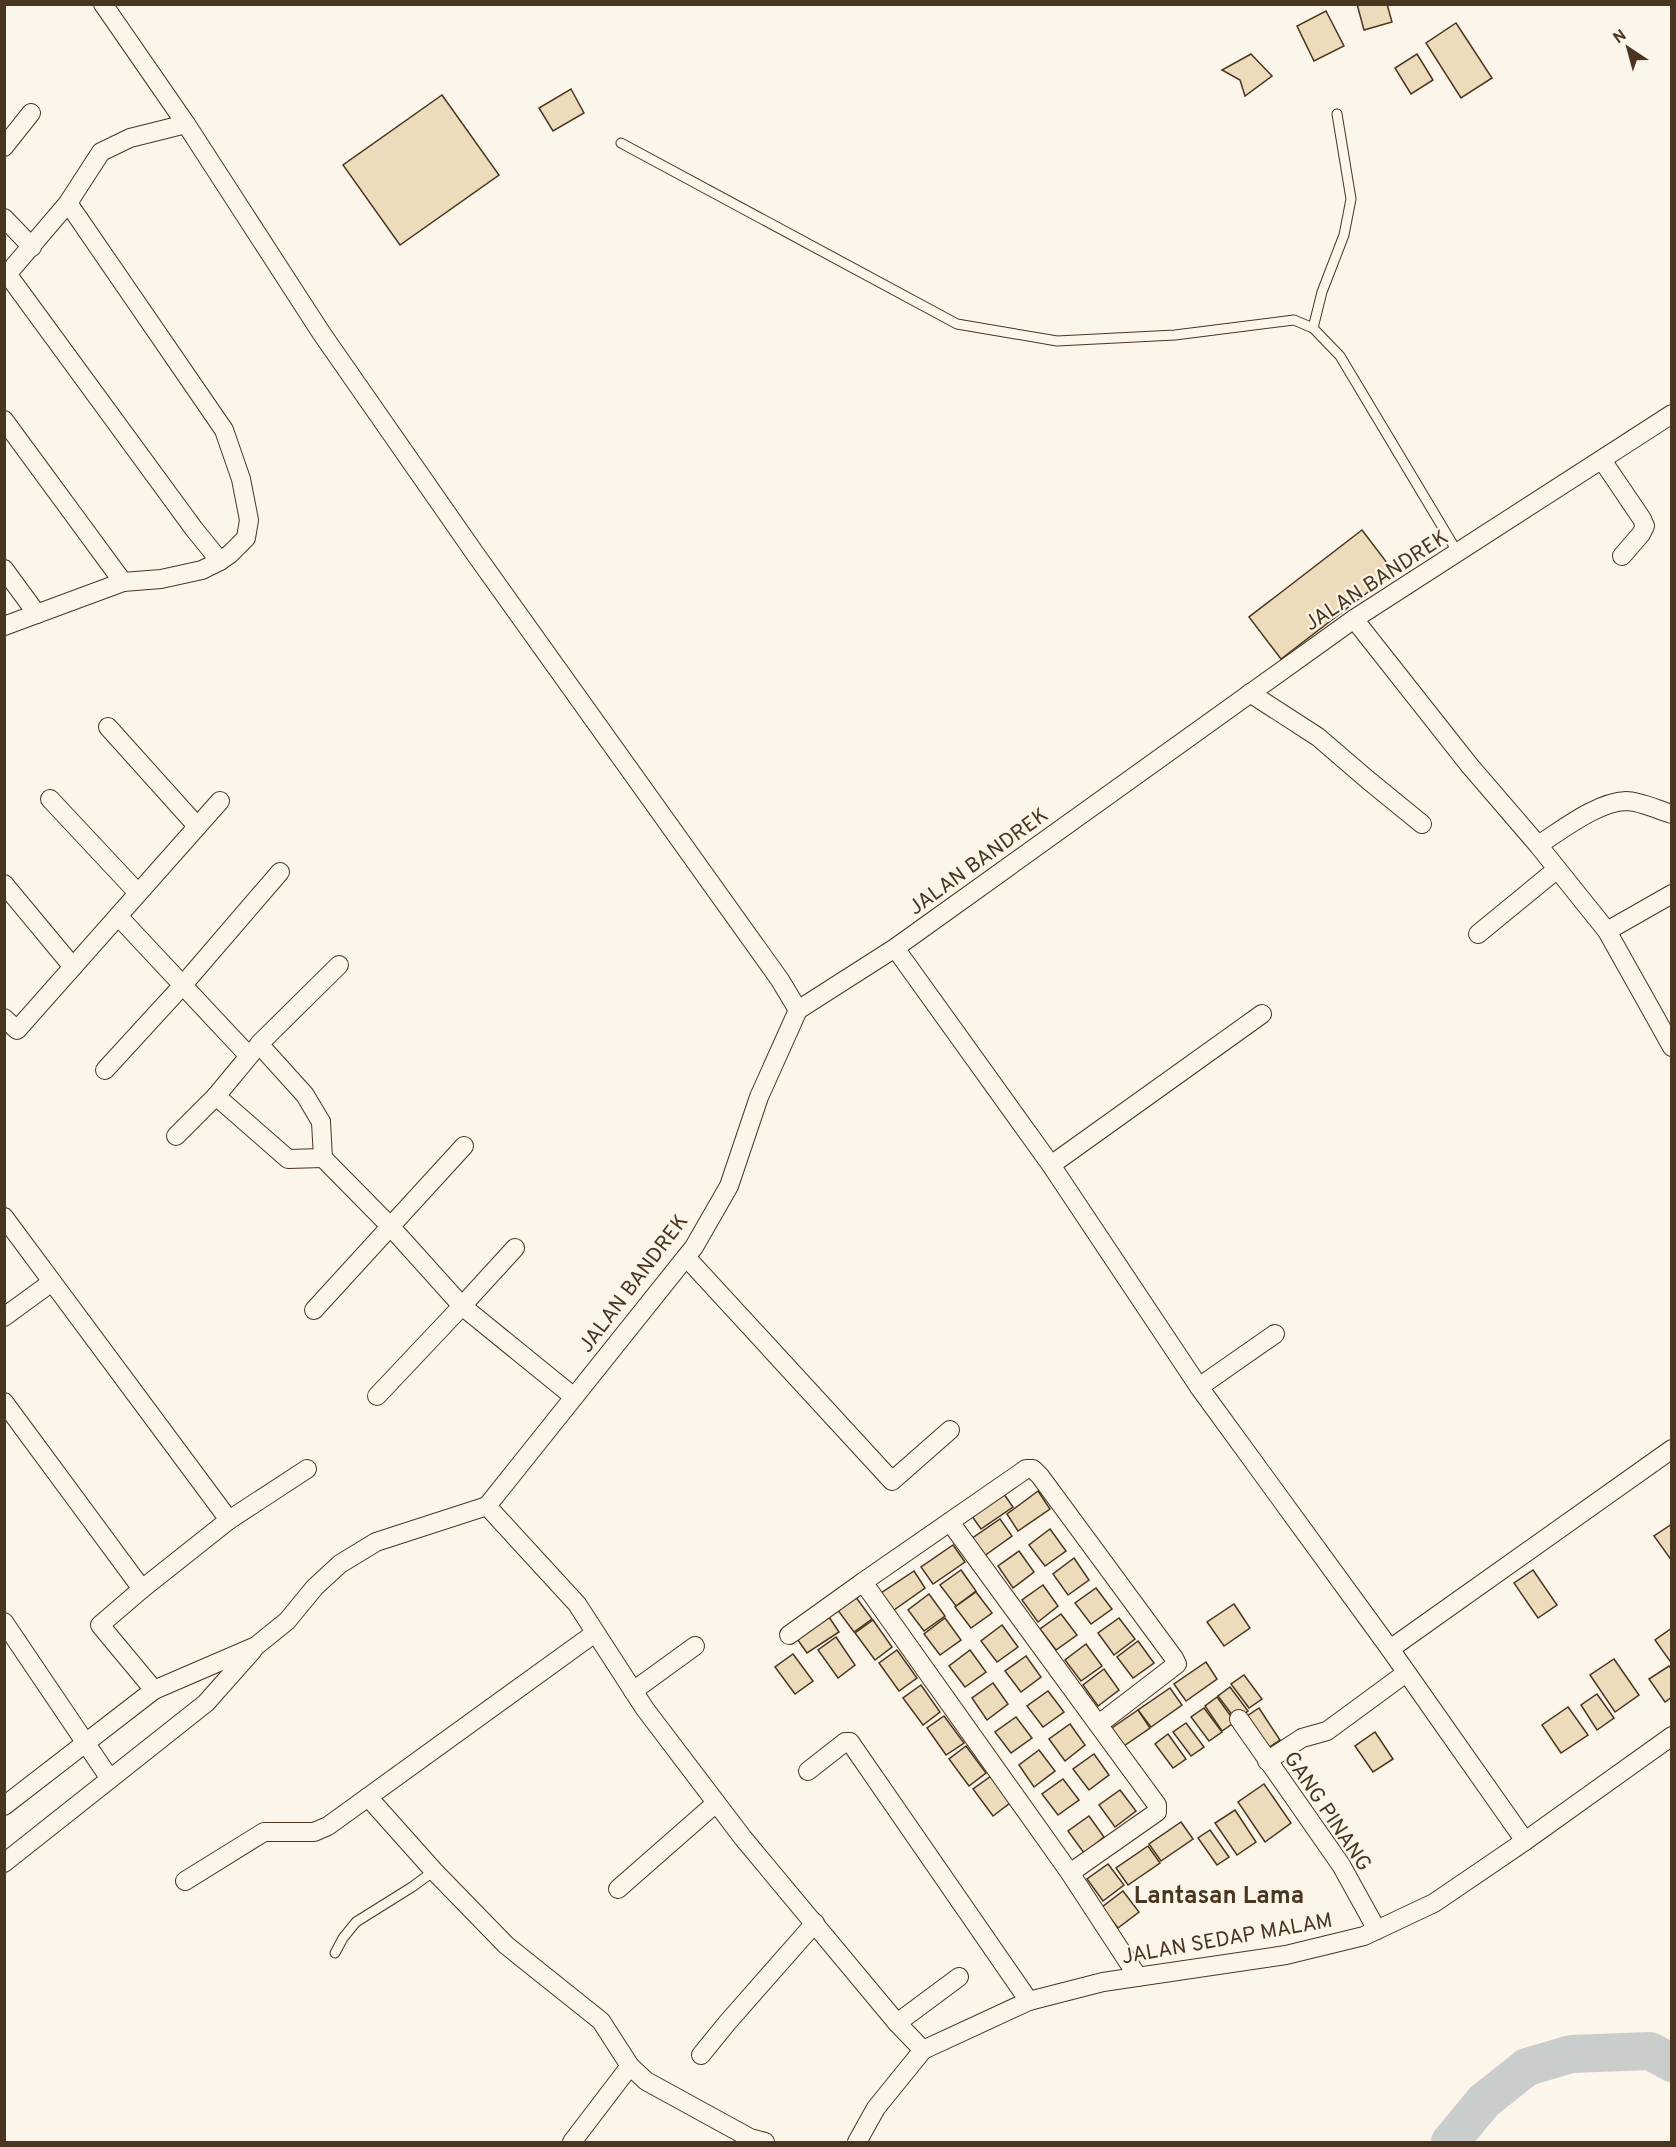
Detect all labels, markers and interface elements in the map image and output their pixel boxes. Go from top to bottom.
north arrow [1598,18,1658,78]
text: N [1610,26,1631,49]
street label: JALAN BANDREK [1300,525,1454,638]
street label: JALAN BANDREK [904,802,1054,922]
street label: JALAN BANDREK [573,1209,695,1359]
street label: GANG PINANG [1277,1747,1377,1877]
district label: Lantasan Lama [1134,1882,1304,1912]
street label: JALAN SEDAP MALAM [1120,1908,1335,1971]

